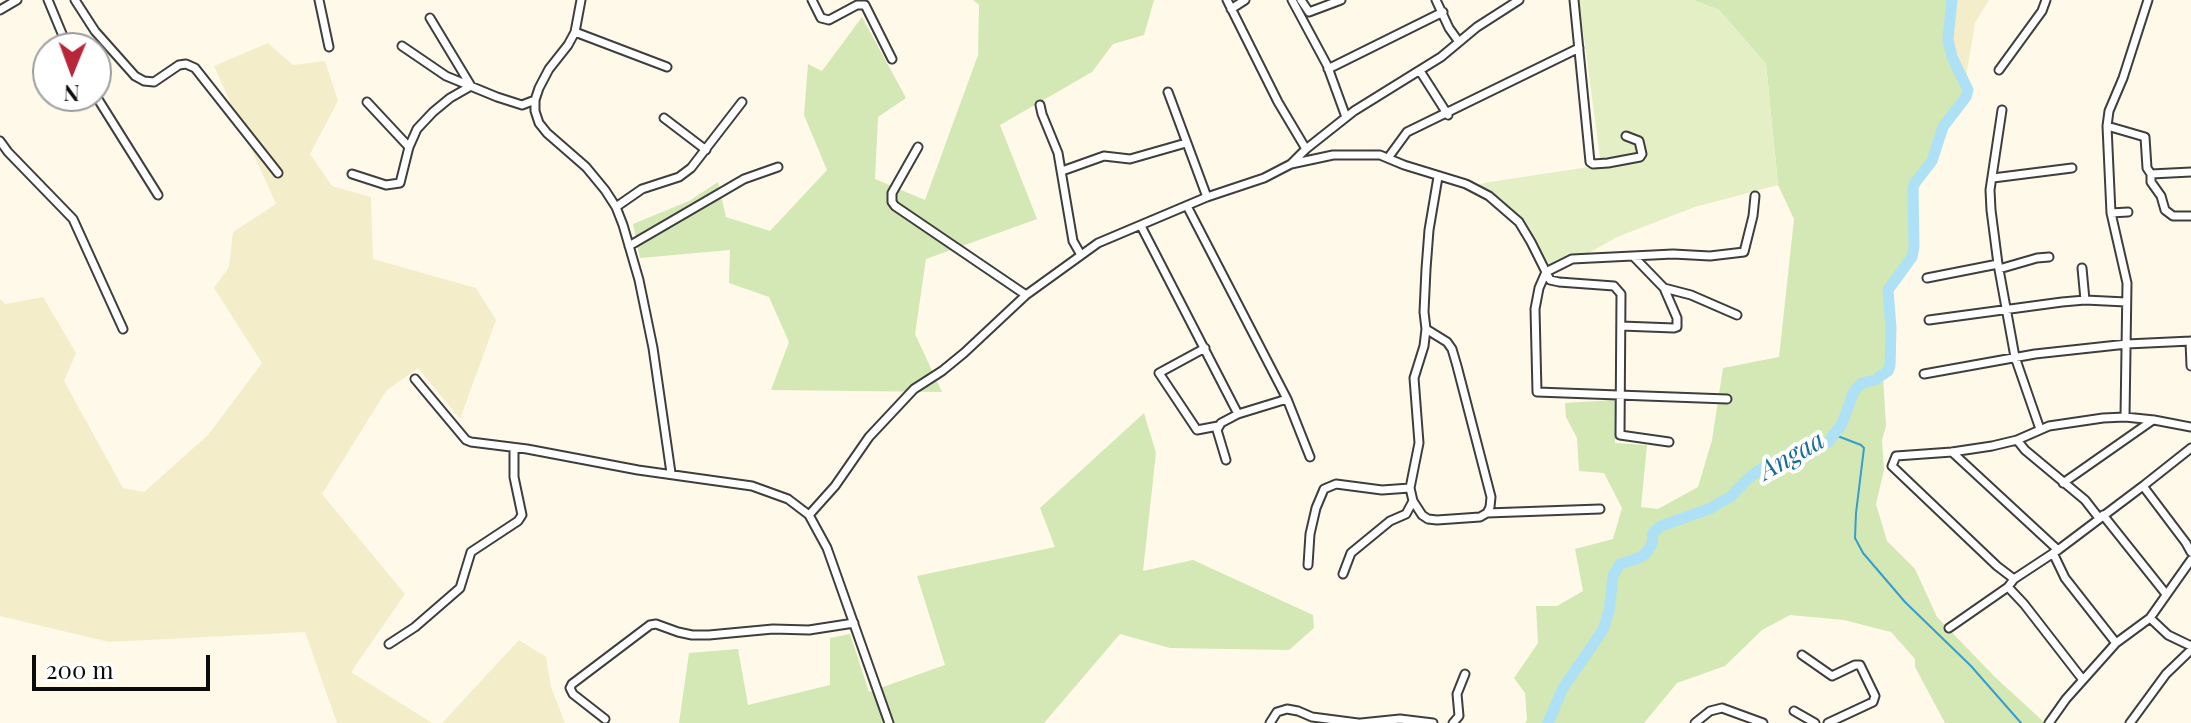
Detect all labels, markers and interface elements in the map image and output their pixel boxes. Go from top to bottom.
north arrow [32,32,112,112]
text: N [63,79,80,109]
water label: Angaa [1754,425,1830,487]
scale bar [36,639,214,689]
text: 200 m [46,653,114,685]

